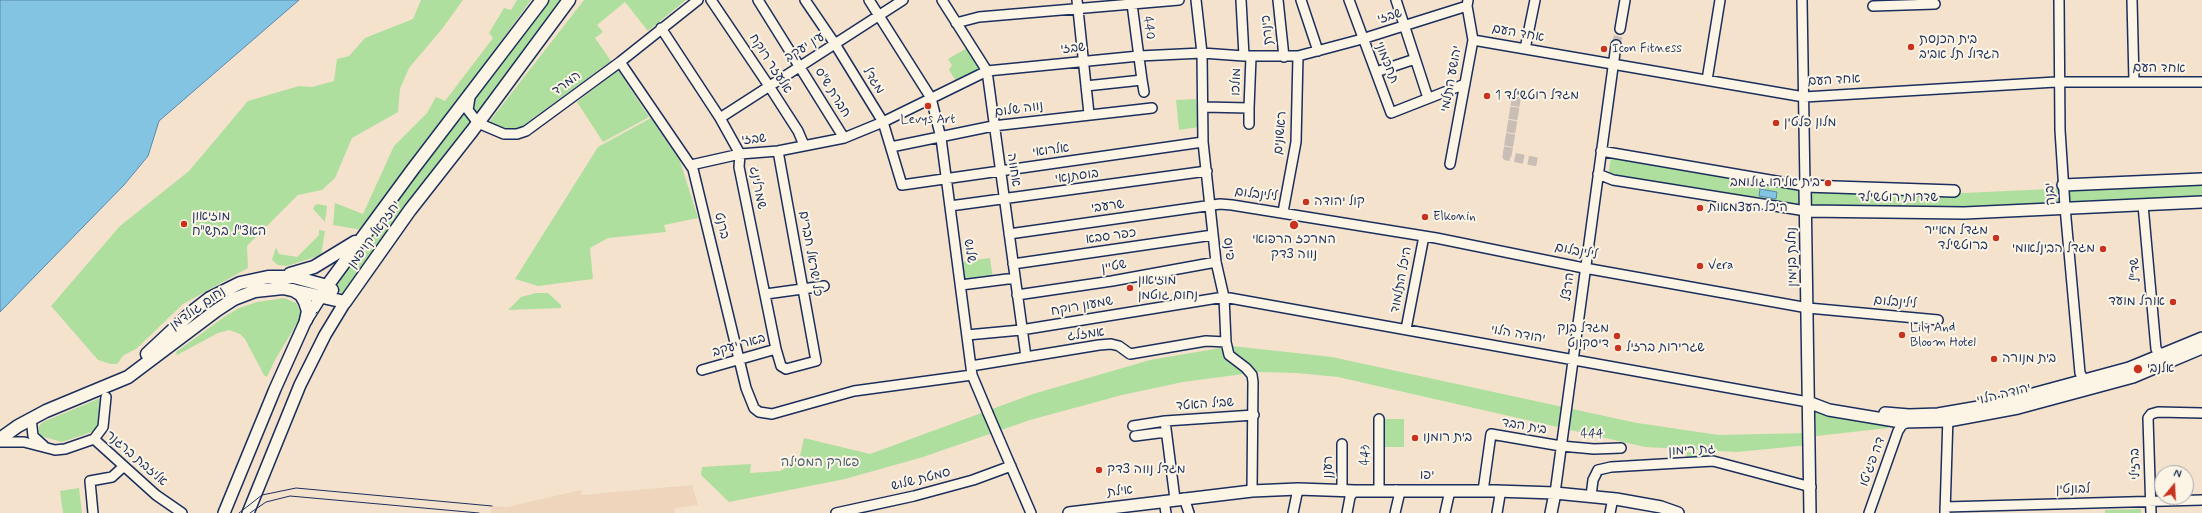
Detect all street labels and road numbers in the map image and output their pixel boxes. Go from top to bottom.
street label: שבזי [1376,6,1404,28]
street label: כינרת [1259,14,1277,46]
street label: 440 [1139,15,1157,41]
street label: אחד העם [1491,22,1545,46]
street label: עין יעקב [782,30,828,66]
street label: אלעזר רוקח [745,31,795,97]
street label: שבזי [1060,40,1086,58]
street label: תחכמוני [1371,40,1401,86]
street label: יהושע התלמי [1438,45,1466,113]
street label: אחד העם [2132,61,2186,77]
street label: חברת ש"ס [811,65,853,121]
street label: מגדל [859,65,887,97]
street label: המרד [550,68,584,100]
street label: מולכו [1229,68,1245,96]
street label: אחד העם [1807,72,1861,90]
street label: נווה שלום [994,99,1044,121]
street label: ראשונים [1271,110,1291,156]
street label: שבזי [741,131,767,149]
street label: אלרואי [1032,141,1070,161]
street label: אחווה [1003,152,1023,188]
street label: שמרלינג [745,165,769,211]
street label: בוסתנאי [1054,166,1100,188]
street label: יבנה [2042,182,2060,206]
street label: לילינבלום [1234,185,1278,205]
street label: שדרות רוטשילד [1858,190,1938,206]
street label: שרעבי [1090,197,1126,217]
street label: יחזקאל קויפמן [345,198,405,272]
street label: כל ישראל חברים [795,210,825,298]
street label: ברנט [710,211,732,241]
street label: כפר סבא [1085,226,1137,248]
street label: נחלת בנימין [1785,227,1801,287]
street label: פינס [1219,237,1237,261]
street label: שלוש [960,238,978,264]
street label: לילינבלום [1553,240,1599,264]
street label: היכל התלמוד [1388,246,1416,314]
street label: שטיין [1100,257,1128,277]
street label: שד"ל [2127,257,2145,283]
street label: הרצל [1559,272,1579,302]
street label: נחום גולדמן [167,284,229,334]
street label: לילינבלום [1873,293,1917,313]
street label: שמעון רוקח [1050,294,1114,320]
street label: יהודה הלוי [1489,323,1547,347]
street label: אמזלג [1066,325,1106,345]
street label: באר יעקב [711,331,767,361]
street label: יהודה הלוי [1975,381,2033,409]
street label: שביל האטד [1175,395,1235,415]
street label: בית הבד [1500,415,1548,439]
street label: 444 [1580,427,1604,443]
street label: אליזבת ברגנר [102,428,170,490]
street label: דה פיג'טו [1857,435,1889,489]
street label: גת רימון [1668,442,1716,460]
street label: 443 [1358,445,1374,465]
street label: ברזילי [2128,448,2144,480]
street label: רענן [1321,456,1337,478]
street label: סמטת שלוש [890,465,952,495]
street label: יפו [1420,468,1434,484]
street label: לבונטין [2056,482,2090,498]
street label: אילת [1106,483,1134,501]

